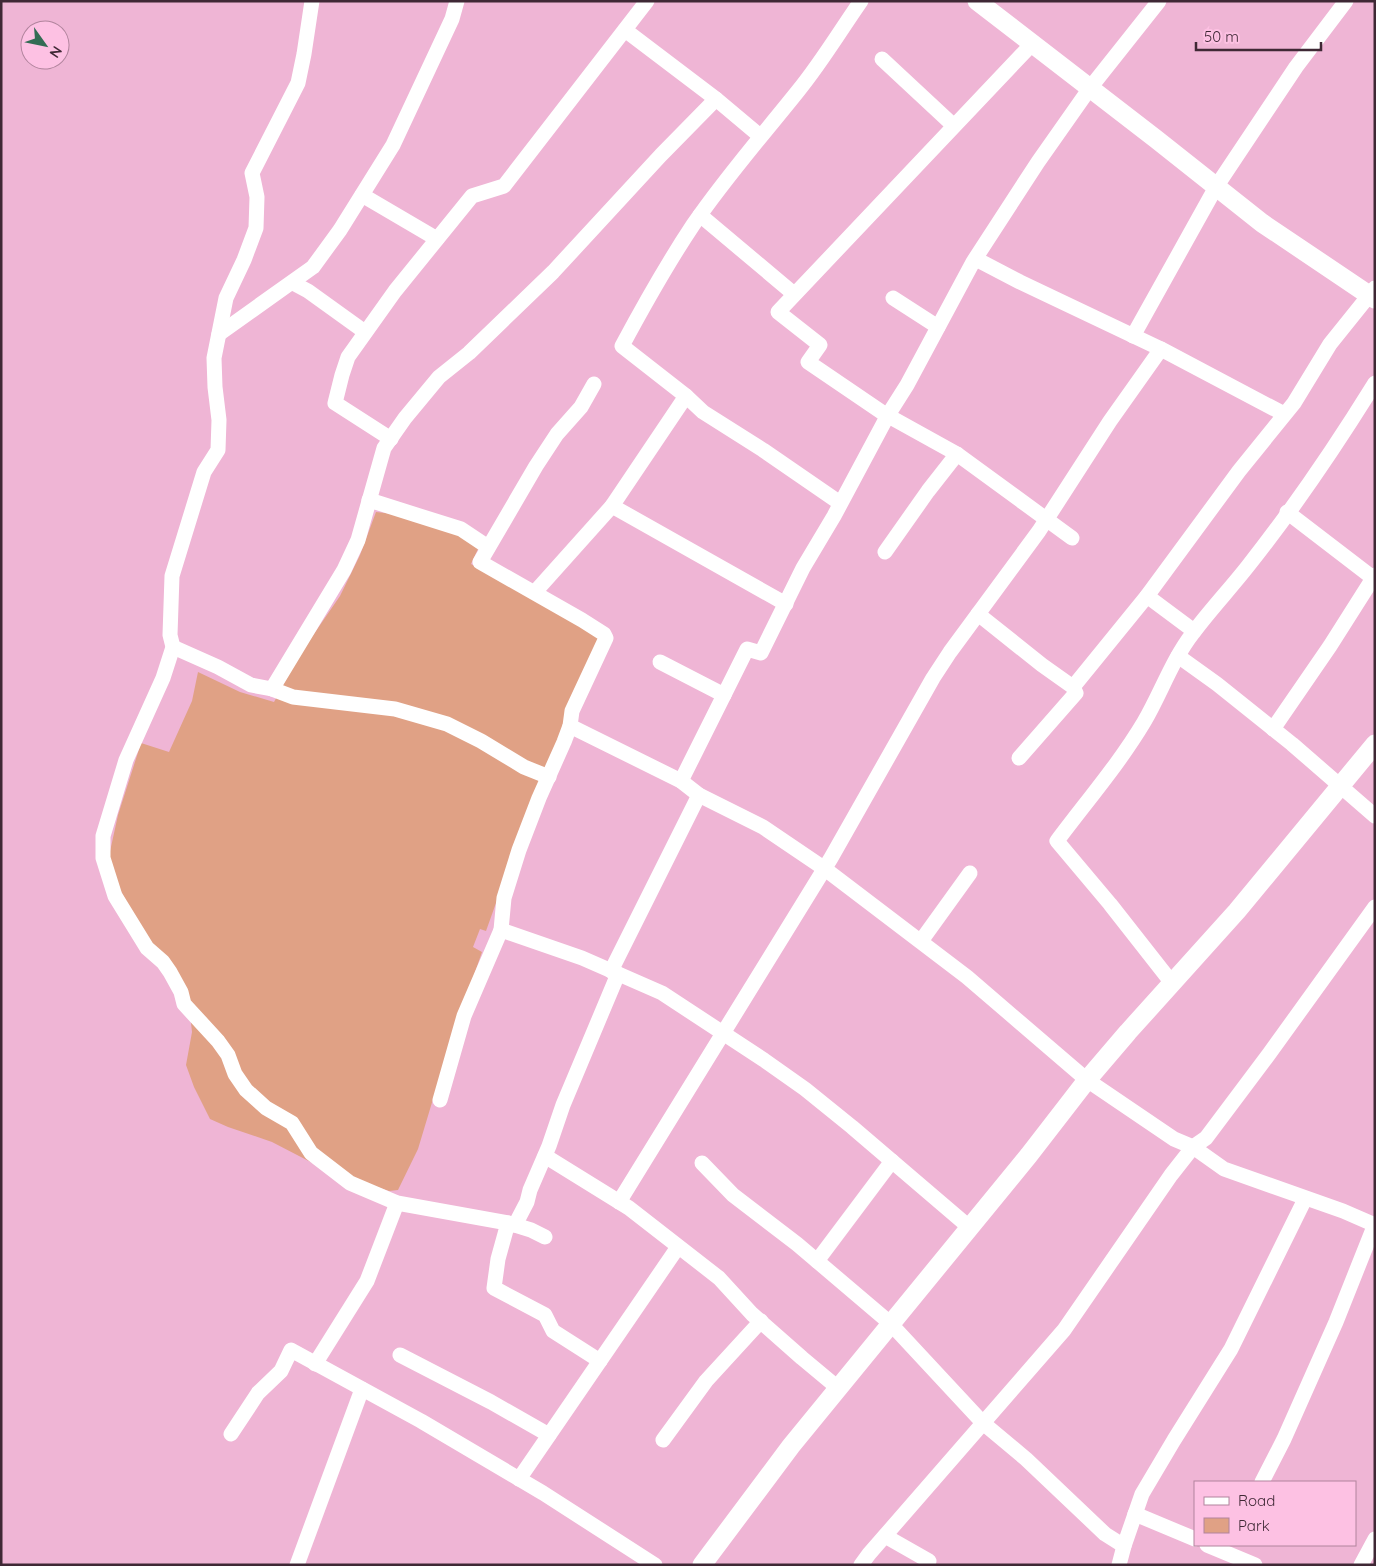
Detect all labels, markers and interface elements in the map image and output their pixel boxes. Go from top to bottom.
north arrow [20,20,70,70]
scale bar [1196,20,1321,52]
text: 50 m [1204,27,1239,46]
text: N [46,43,66,61]
legend [1194,1481,1356,1546]
text: Road [1238,1491,1275,1510]
text: Park [1238,1516,1270,1535]

